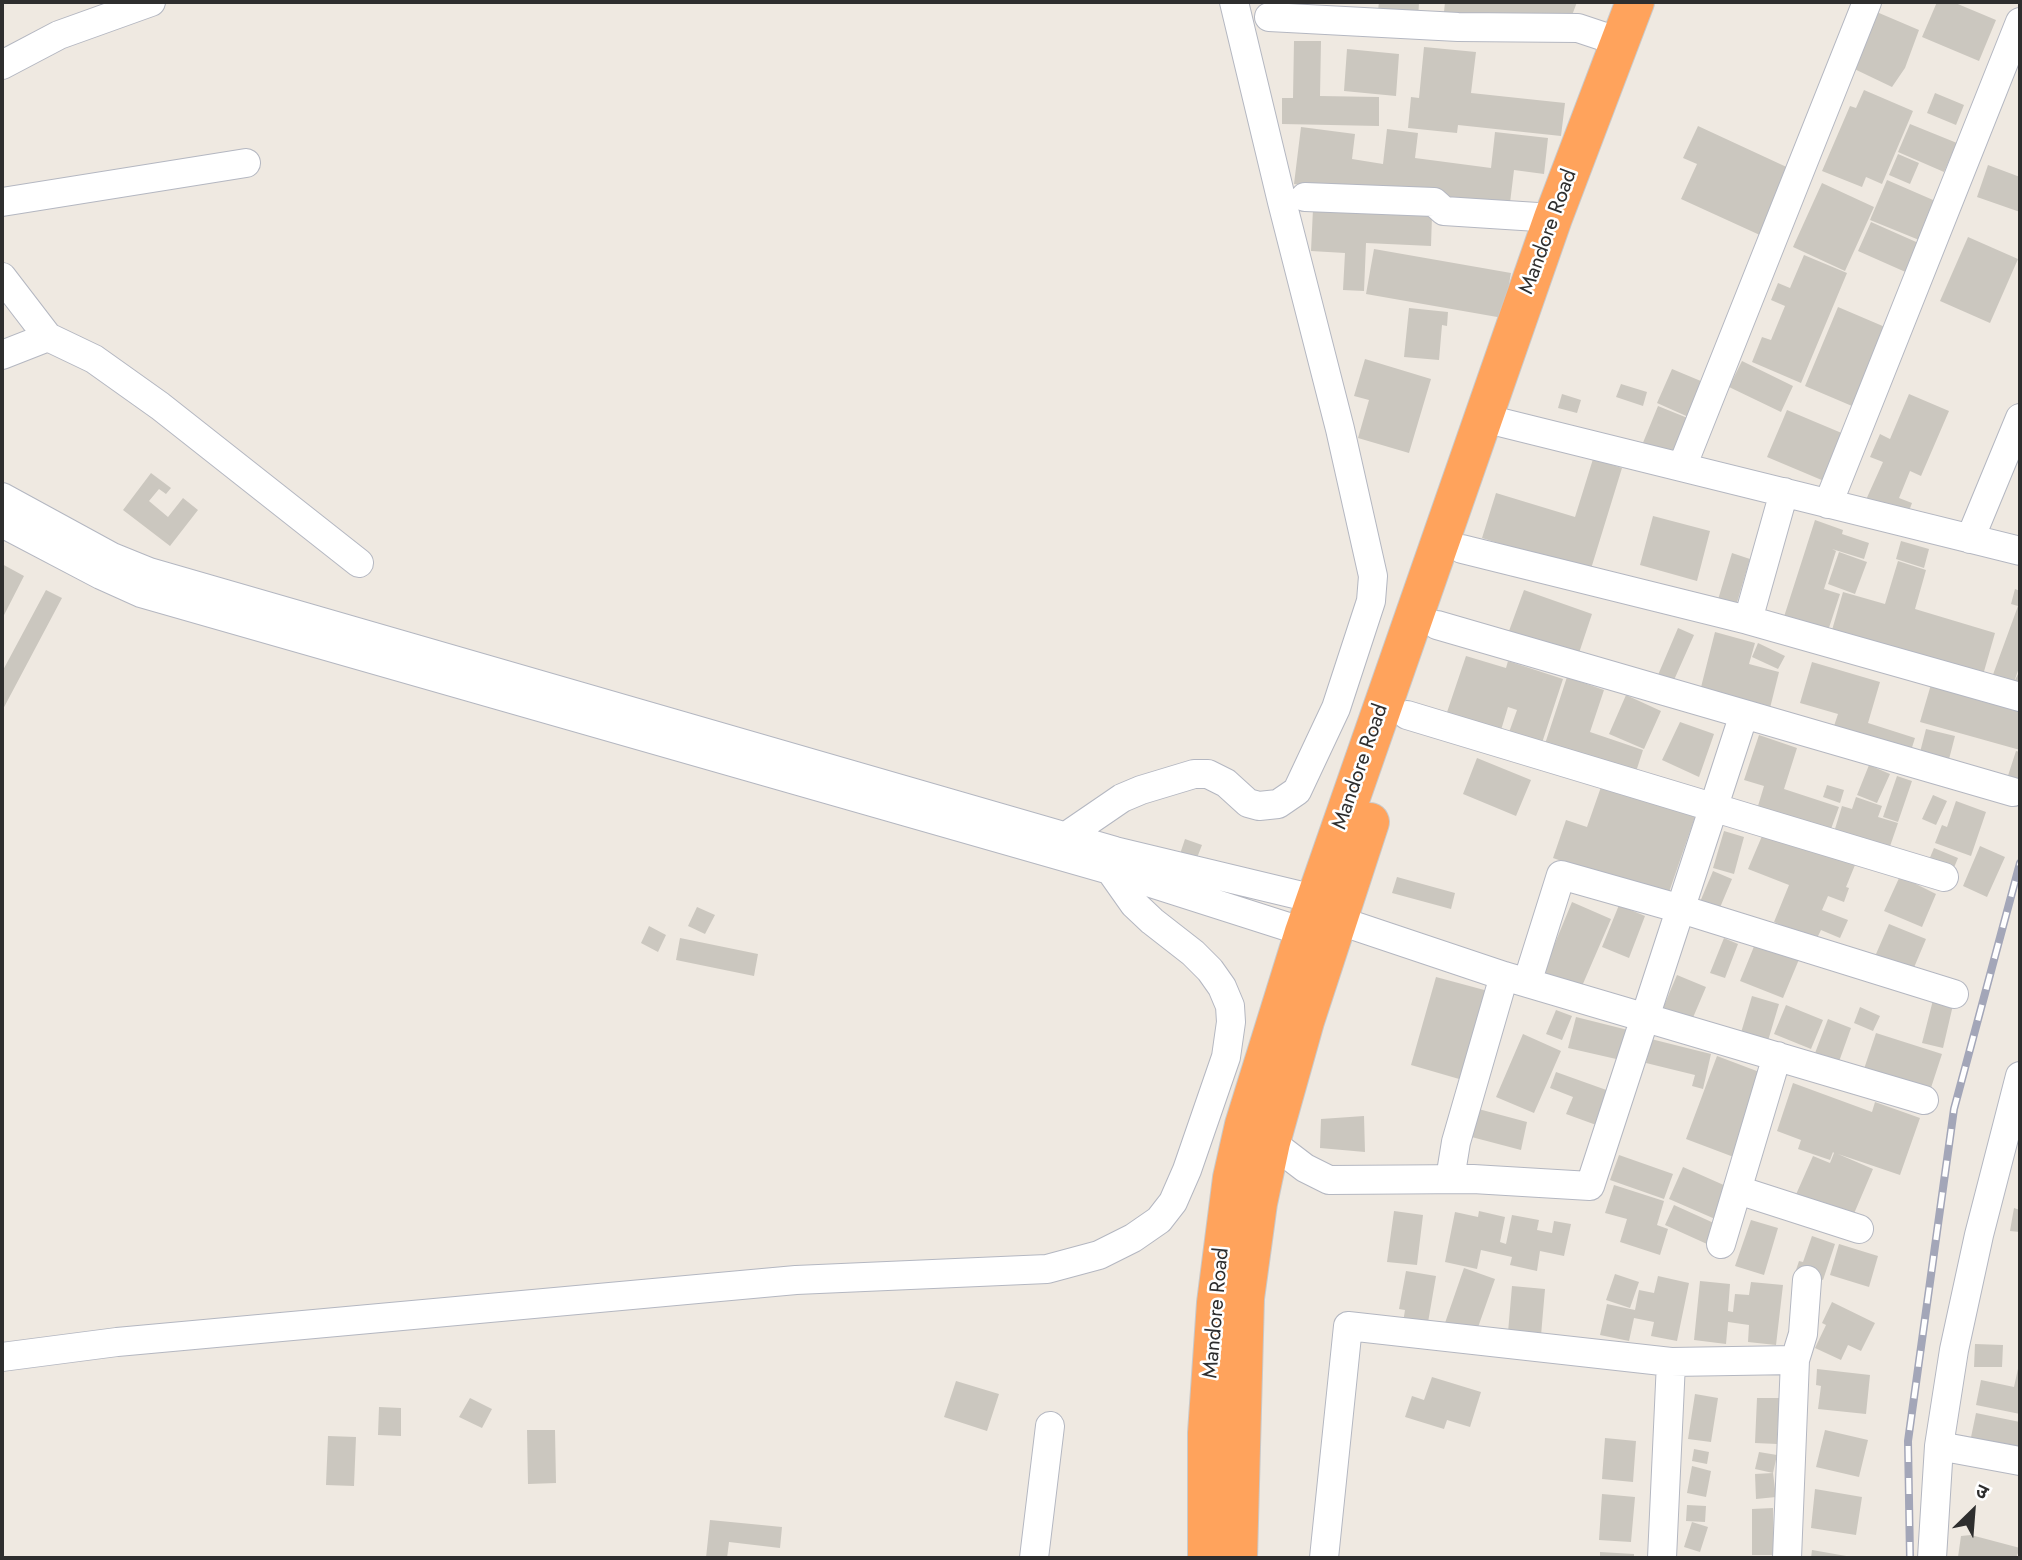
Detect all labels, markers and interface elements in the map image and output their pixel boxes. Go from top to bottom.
street label: Mandore Road [1515,166,1583,298]
street label: Mandore Road [1328,701,1394,833]
street label: Mandore Road [1199,1247,1235,1379]
north arrow [1938,1476,2008,1546]
text: उ [1971,1477,1993,1506]

